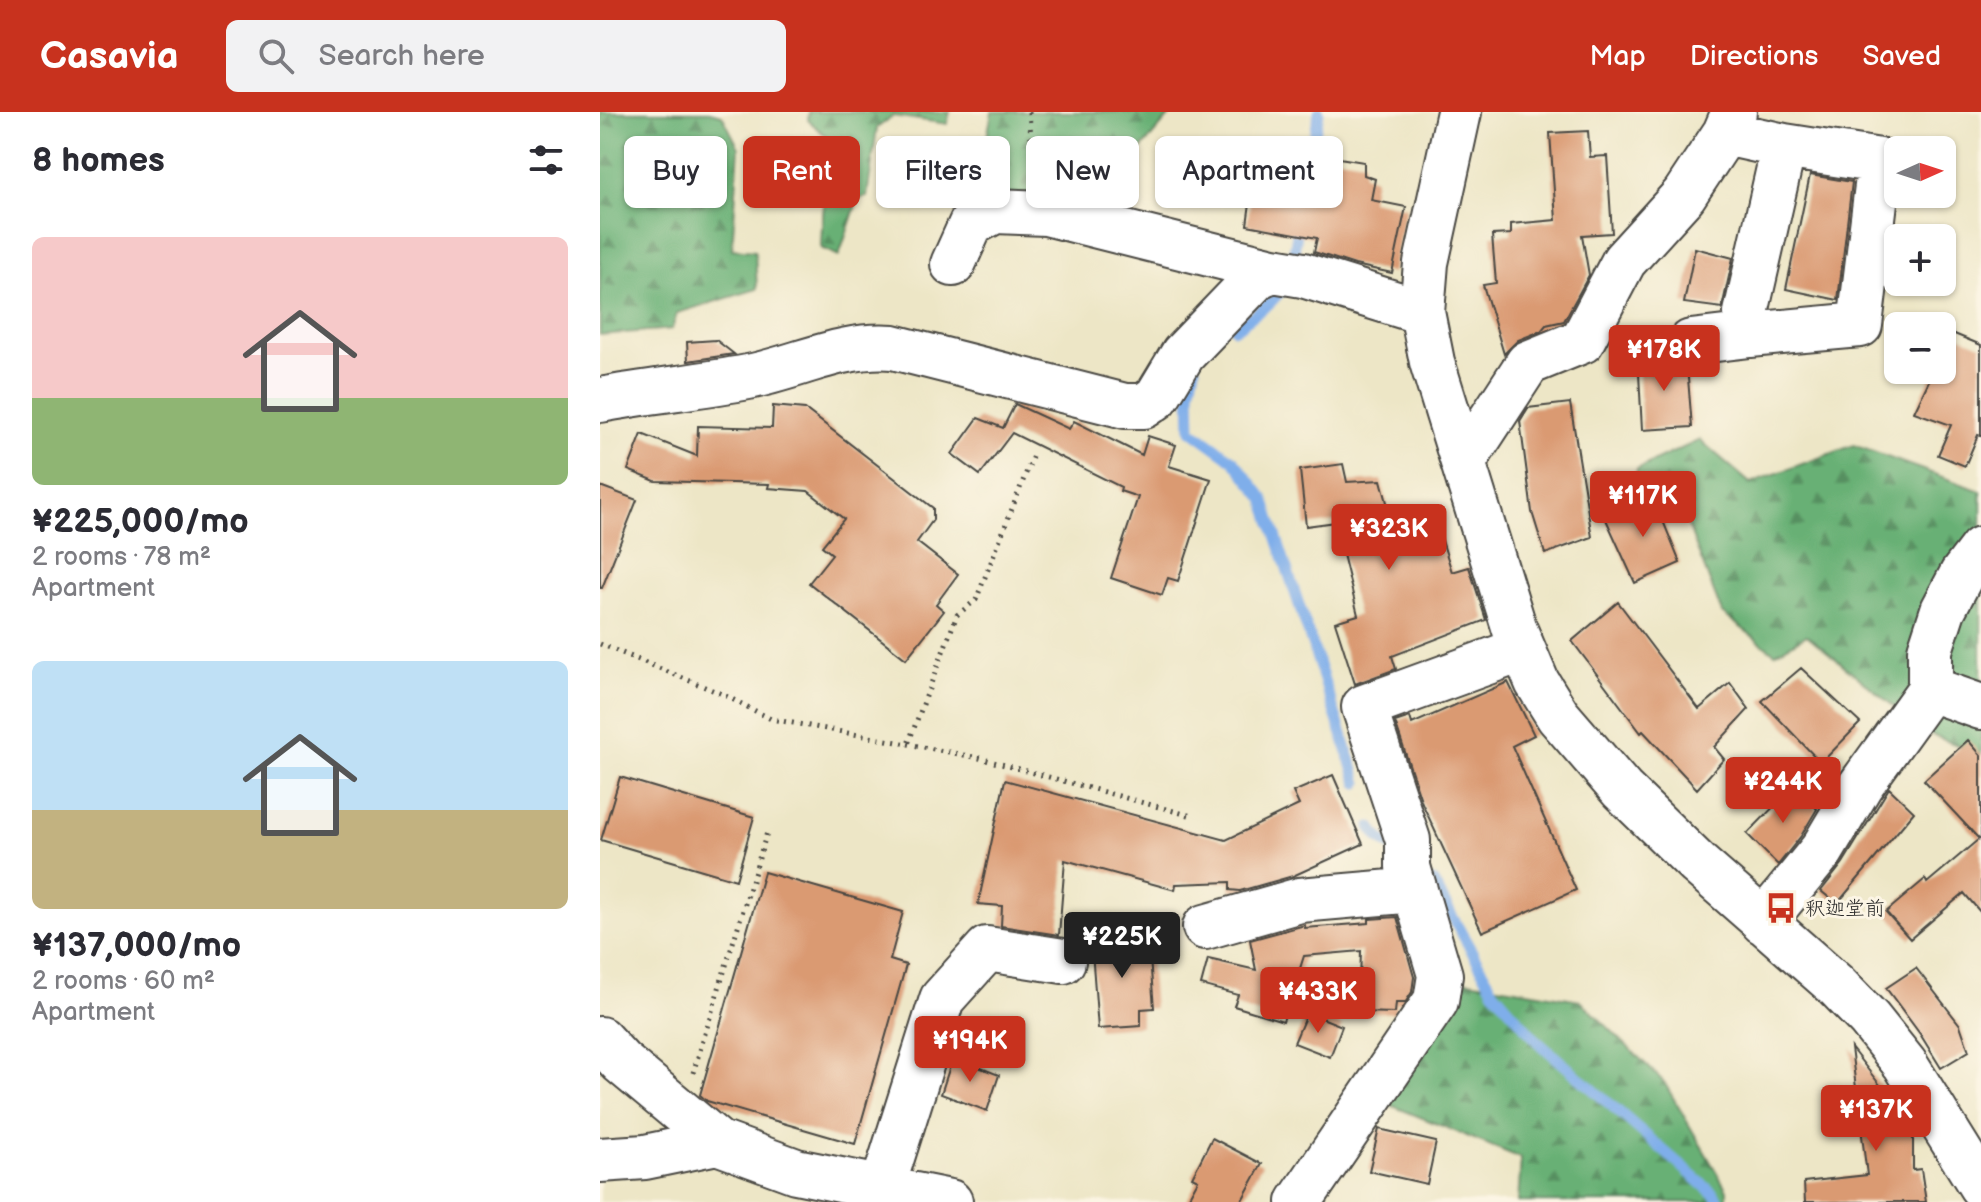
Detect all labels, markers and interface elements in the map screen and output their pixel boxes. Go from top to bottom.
search box [226,20,786,92]
text: Casavia [40,34,178,79]
icon: search [254,34,298,78]
text: Search here [318,38,485,74]
text: Map [1589,40,1646,73]
text: Directions [1690,40,1818,73]
text: Saved [1862,40,1941,73]
chip: Buy [624,136,727,208]
chip: Rent [743,136,860,208]
chip: Filters [876,136,1010,208]
chip: New [1026,136,1139,208]
chip: Apartment [1155,136,1343,208]
north arrow [1884,136,1956,208]
map controls [1884,136,1956,384]
icon: filters [524,138,568,182]
text: 8 homes [32,140,165,181]
button: + [1884,224,1956,296]
icon: home [228,289,372,433]
button: − [1884,312,1956,384]
pin: ¥178K [1608,325,1720,393]
text: ¥178K [1627,335,1701,366]
pin: ¥117K [1587,471,1699,539]
text: ¥117K [1608,481,1678,512]
text: ¥225,000/mo [32,501,249,542]
pin: ¥323K [1333,504,1445,572]
text: ¥323K [1350,514,1428,545]
text: 2 rooms · 78 m² [32,542,211,573]
text: Apartment [32,573,155,604]
icon: home [228,713,372,857]
pin: ¥244K [1727,757,1839,825]
text: ¥244K [1744,767,1822,798]
bus stop icon: 釈迦堂前 [1764,891,1798,925]
place label: 釈迦堂前 [1805,897,1885,921]
pin: ¥225K [1066,912,1178,980]
text: ¥225K [1082,922,1162,953]
text: ¥137,000/mo [32,925,241,966]
text: 2 rooms · 60 m² [32,966,215,997]
pin: ¥433K [1262,967,1374,1035]
text: ¥433K [1278,977,1358,1008]
text: Apartment [32,997,155,1028]
pin: ¥194K [914,1016,1026,1084]
text: ¥194K [932,1026,1008,1057]
pin: ¥137K [1820,1085,1932,1153]
text: ¥137K [1839,1095,1913,1126]

